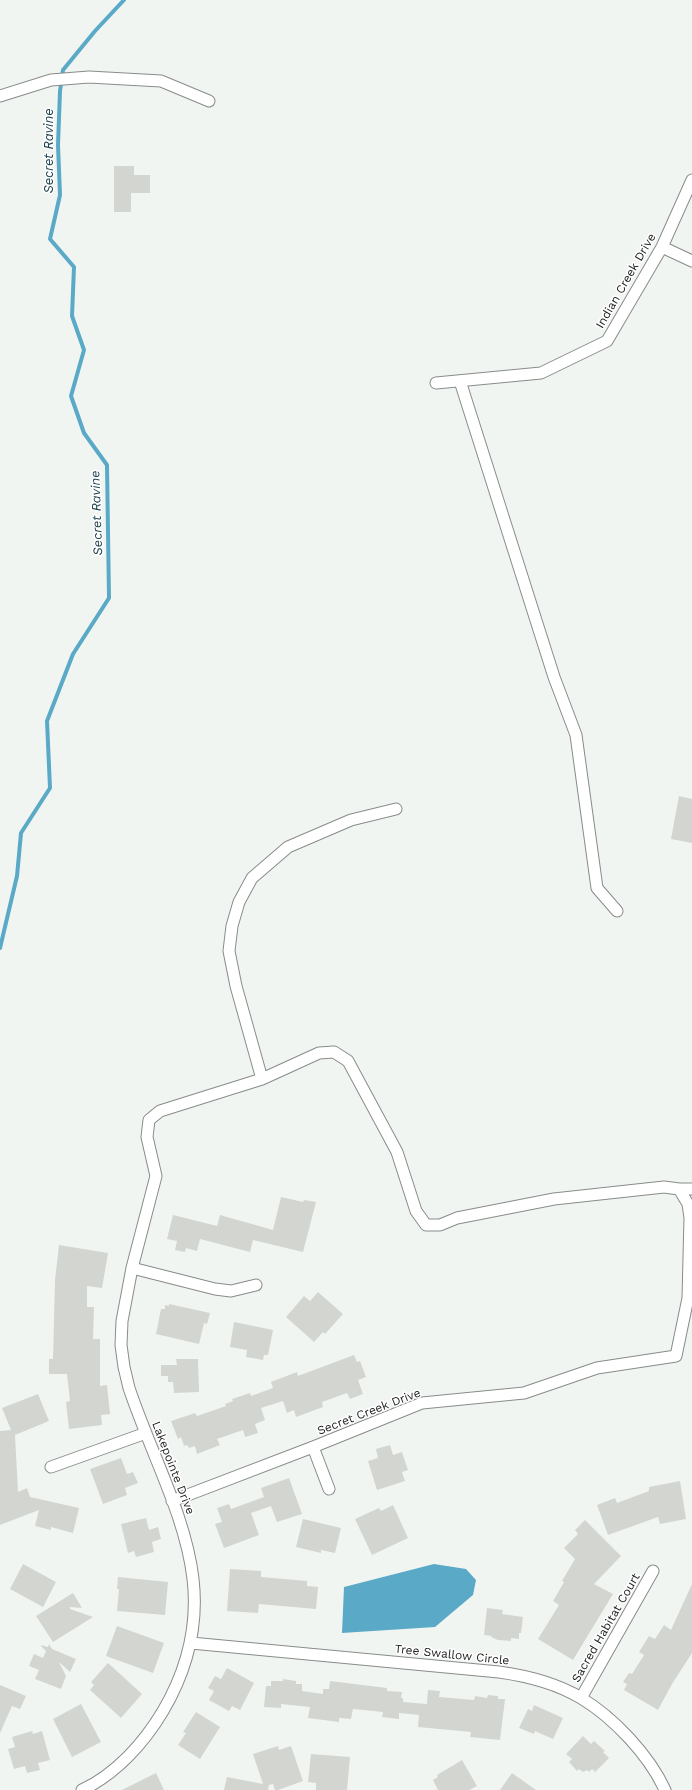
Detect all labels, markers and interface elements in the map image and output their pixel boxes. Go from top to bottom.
water label: Secret Ravine [41,108,57,194]
street label: Indian Creek Drive [593,231,659,331]
water label: Secret Ravine [88,470,106,556]
street label: Secret Creek Drive [315,1386,423,1438]
street label: Lakepointe Drive [149,1419,197,1517]
street label: Sacred Habitat Court [569,1571,643,1685]
street label: Tree Swallow Circle [394,1642,510,1668]

